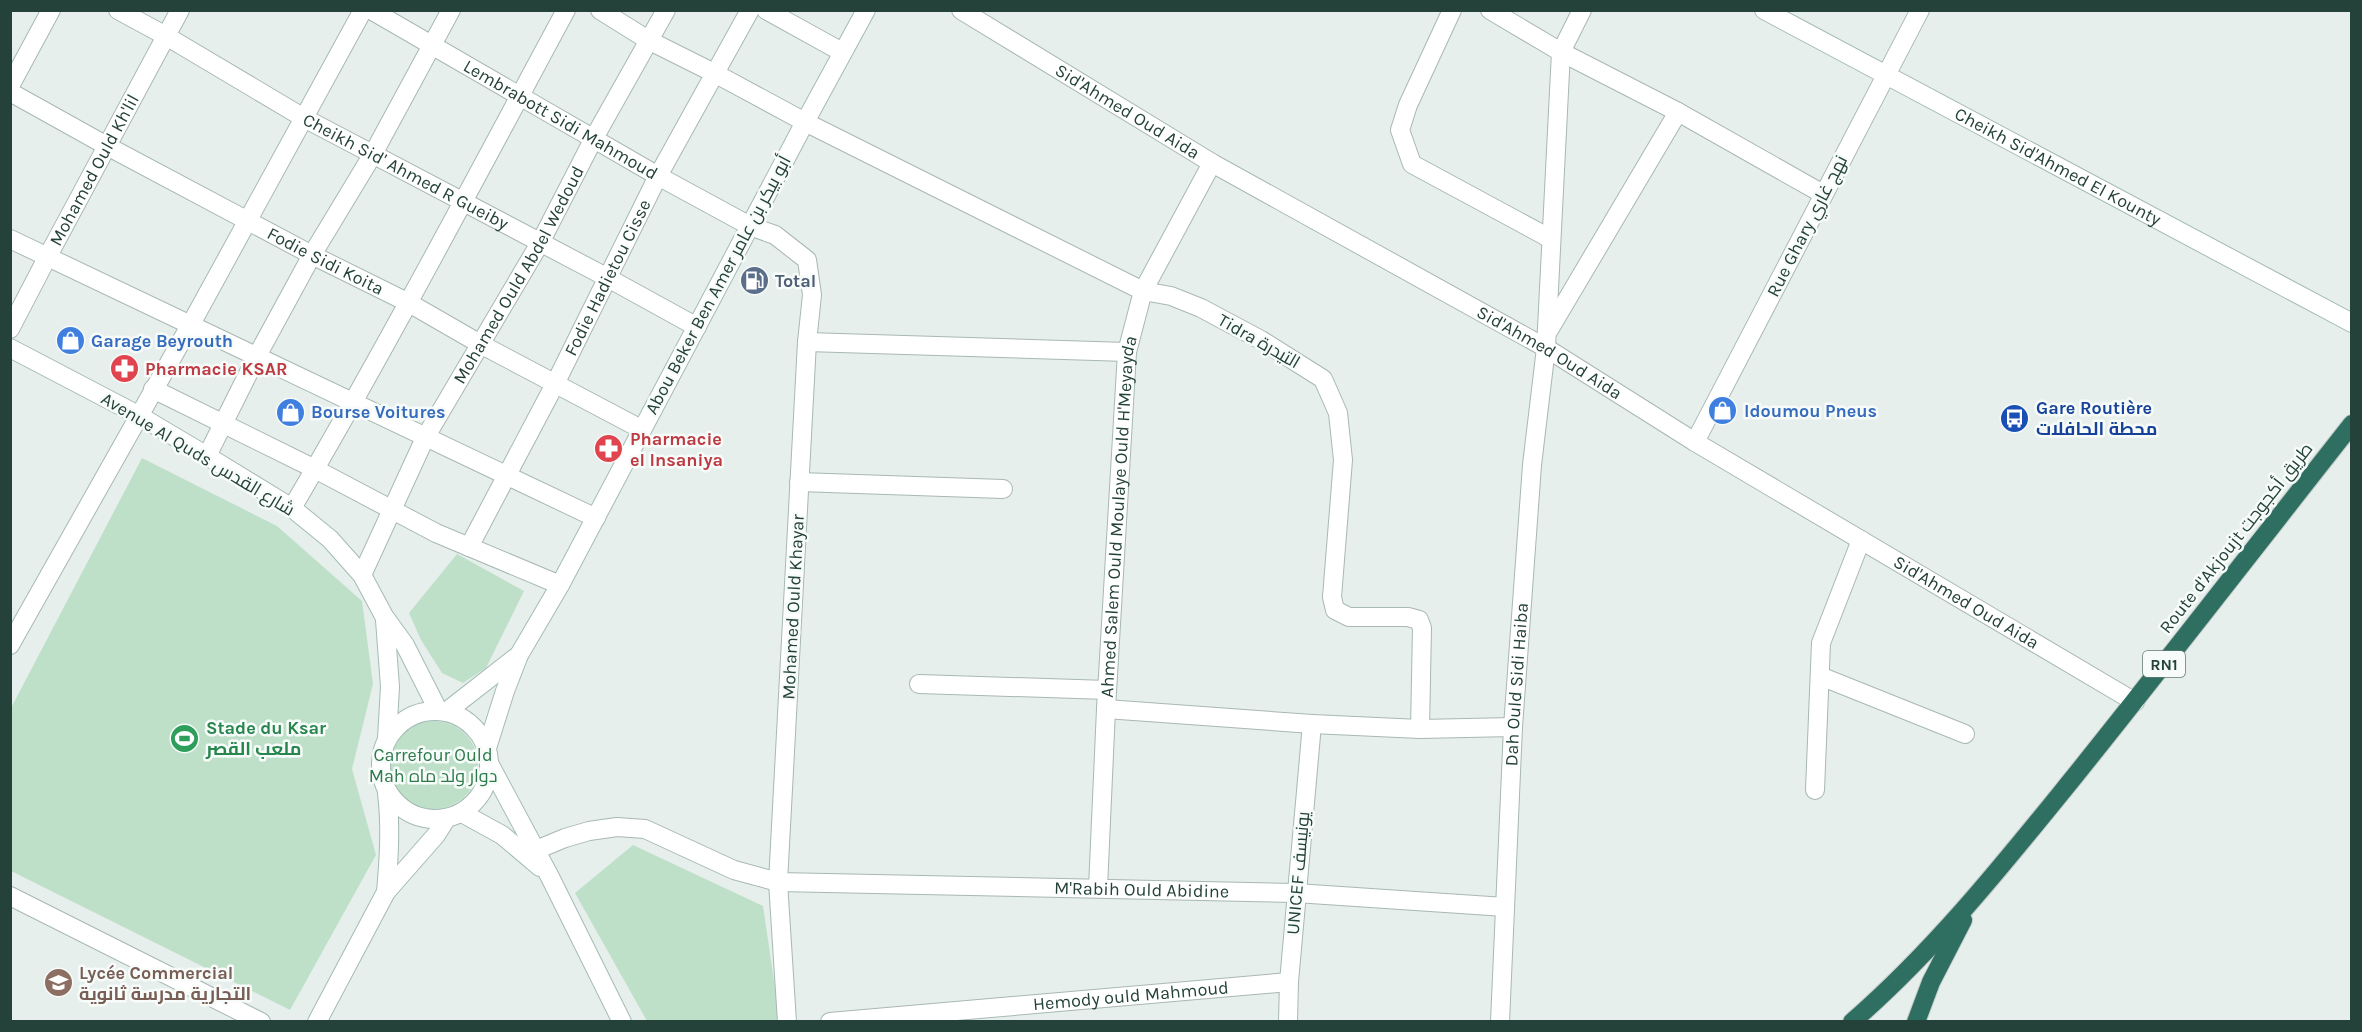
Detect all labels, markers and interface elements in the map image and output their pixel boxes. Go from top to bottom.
street label: Lembrabott Sidi Mahmoud [459,55,662,184]
street label: Sid'Ahmed Oud Aida [1051,59,1204,164]
street label: Mohamed Ould Kh'lil [45,90,144,250]
street label: Cheikh Sid'Ahmed El Kounty [1951,103,2165,231]
street label: Cheikh Sid' Ahmed R Gueiby [299,108,513,235]
street label: Rue Ghary نهج غاري [1762,151,1855,302]
street label: Abou Beker Ben Amer أبو بيكر بن عامر [640,152,796,418]
street label: Mohamed Ould Abdel Wedoud [448,162,589,388]
street label: Fodie Hadietou Cisse [560,196,656,360]
street label: Fodie Sidi Koita [263,222,387,300]
fuel station icon: Total [738,265,770,297]
place label: Total [775,270,816,292]
street label: Sid'Ahmed Oud Aida [1473,301,1626,404]
street label: Tidra التيدرة [1214,309,1304,373]
shop icon: Garage Beyrouth [54,325,86,357]
place label: Garage Beyrouth [91,330,233,352]
street label: Ahmed Salem Ould Moulaye Ould H'Meyayda [1096,333,1142,698]
pharmacy icon: Pharmacie KSAR [108,353,140,385]
place label: Pharmacie KSAR [145,358,288,380]
street label: Avenue Al Quds شارع القدس [97,387,299,521]
shop icon: Idoumou Pneus [1707,395,1739,427]
shop icon: Bourse Voitures [274,396,306,428]
place label: Gare Routière محطة الحافلات [2036,397,2157,440]
place label: Idoumou Pneus [1744,400,1877,422]
place label: Bourse Voitures [311,401,446,423]
bus stop icon: Gare Routière محطة الحافلات [1999,402,2031,434]
place label: Pharmacie el Insaniya [630,428,723,471]
pharmacy icon: Pharmacie el Insaniya [593,433,625,465]
street label: Route d'Akjoujt طريق أكجوجت [2155,438,2318,638]
street label: Mohamed Ould Khayar [777,513,809,700]
street label: Sid'Ahmed Oud Aida [1889,551,2043,654]
street label: Dah Ould Sidi Haiba [1500,602,1533,767]
road number: RN1 [2143,651,2185,677]
place label: Stade du Ksar ملعب القصر [205,717,326,760]
sports icon: Stade du Ksar ملعب القصر [169,722,201,754]
park label: Carrefour Ould Mah دوار ولد ماه [369,744,497,787]
street label: UNICEF يونيسف [1282,810,1314,936]
street label: M'Rabih Ould Abidine [1054,877,1229,903]
place label: Lycée Commercial التجارية مدرسة ثانوية [79,962,251,1005]
school or university icon: Lycée Commercial التجارية مدرسة ثانوية [42,967,74,999]
street label: Hemody ould Mahmoud [1032,976,1230,1015]

